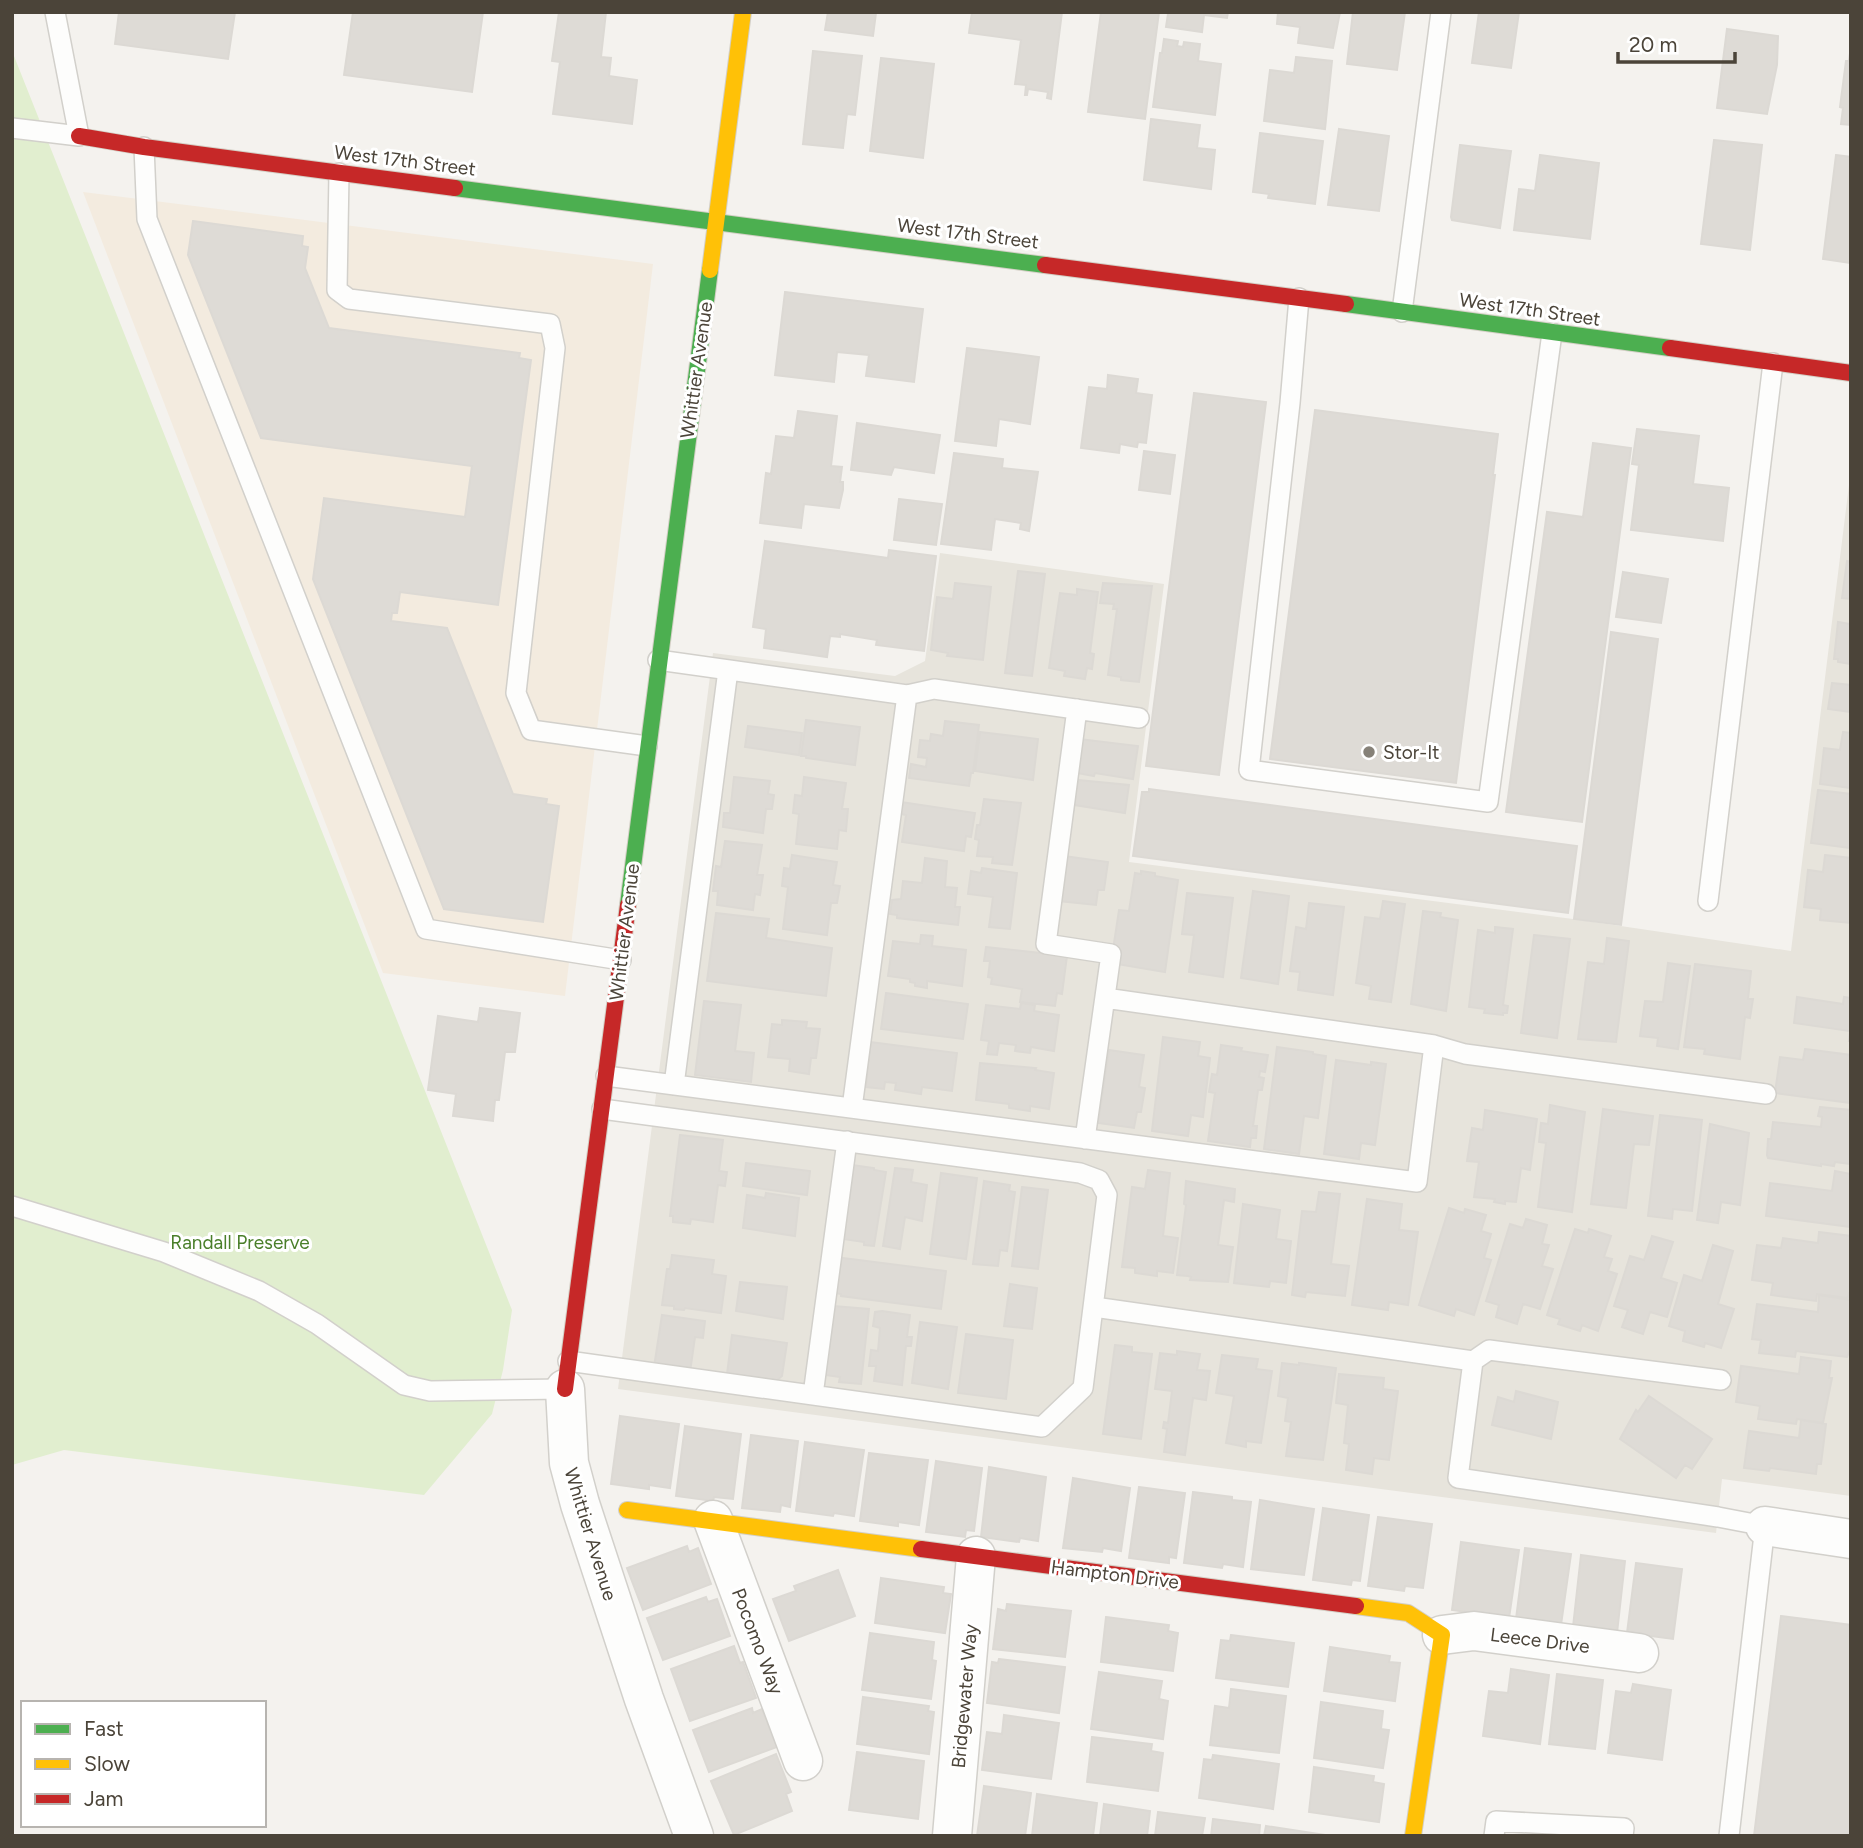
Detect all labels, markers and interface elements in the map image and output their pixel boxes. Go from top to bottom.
scale bar [1618,21,1735,65]
text: 20 m [1629,32,1677,57]
street label: West 17th Street [333,140,477,181]
street label: West 17th Street [896,213,1040,254]
street label: West 17th Street [1458,288,1602,331]
street label: Whittier Avenue [676,300,717,440]
place label: Stor-It [1383,741,1440,764]
marker: Stor-It [1361,744,1377,760]
street label: Whittier Avenue [605,862,644,1002]
park label: Randall Preserve [170,1231,310,1254]
street label: Whittier Avenue [559,1465,622,1603]
street label: Hampton Drive [1050,1555,1180,1594]
street label: Pocomo Way [727,1585,788,1698]
street label: Bridgewater Way [947,1623,982,1769]
street label: Leece Drive [1489,1623,1591,1658]
legend [21,1701,266,1827]
text: Fast [84,1716,124,1741]
text: Slow [84,1751,130,1776]
text: Jam [84,1786,123,1811]

